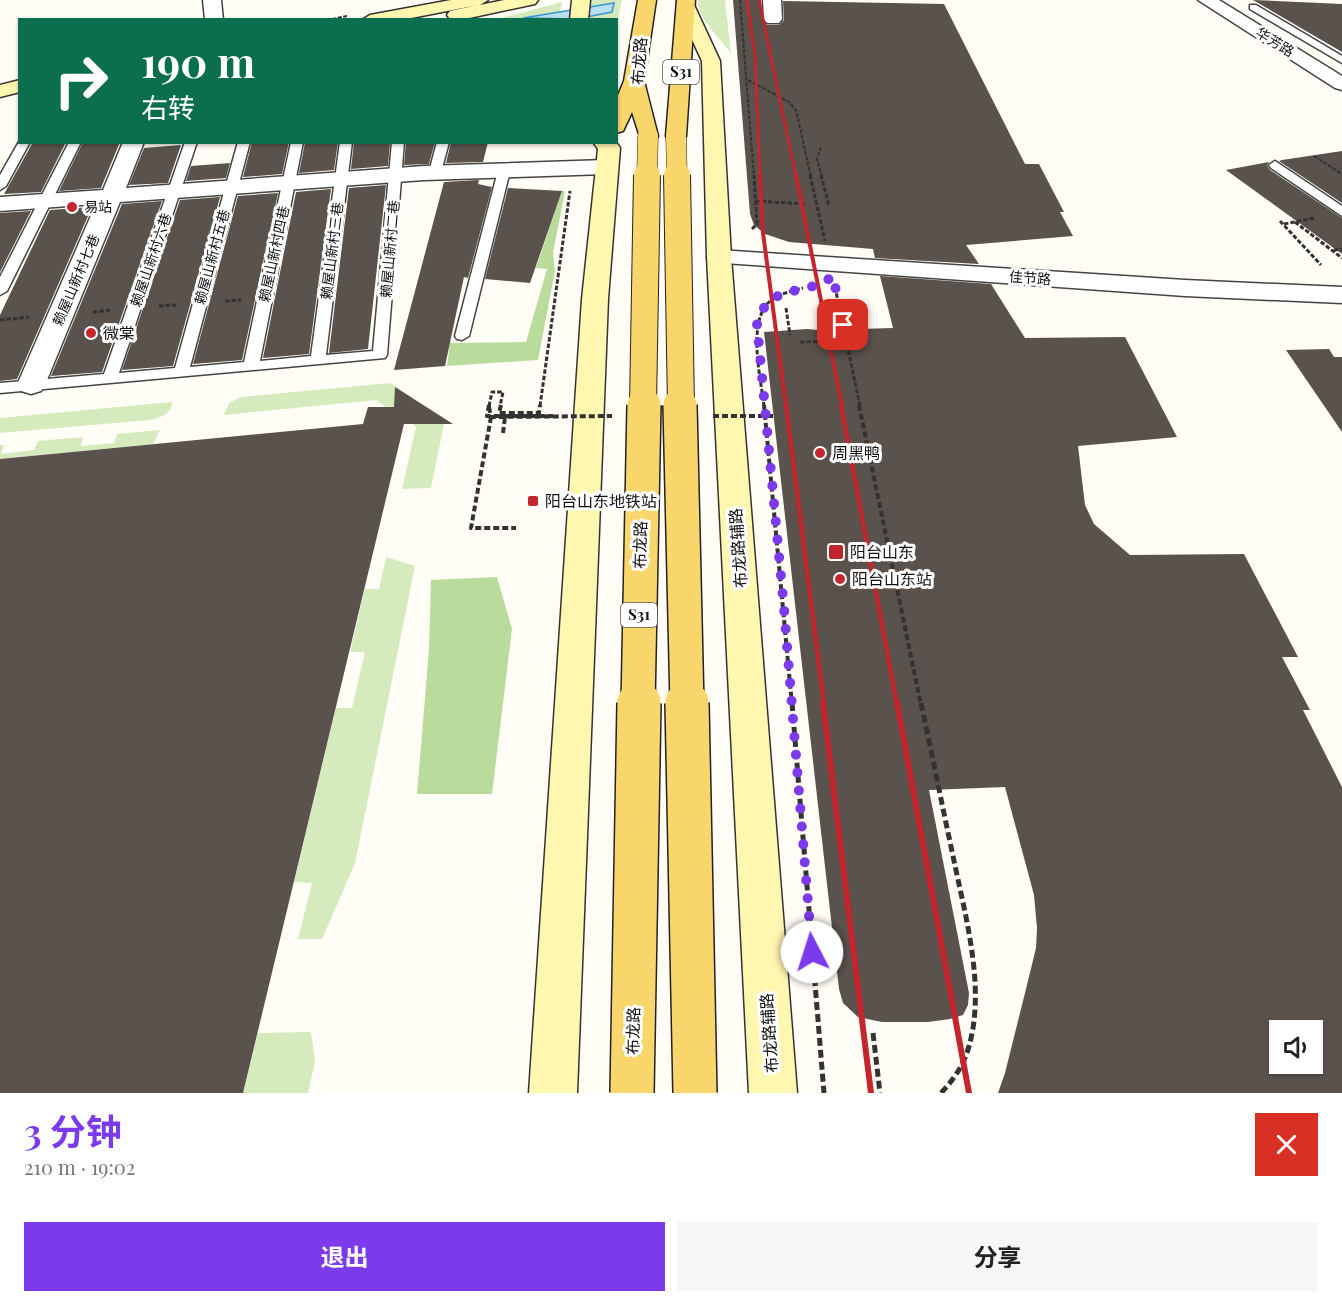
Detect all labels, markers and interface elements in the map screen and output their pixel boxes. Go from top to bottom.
street label: 华芳路 [1252,22,1298,61]
text: 190 m [141,33,255,89]
street label: 布龙路 [626,36,651,86]
icon: right [42,42,120,120]
road number: S31 [663,60,699,84]
text: 右转 [141,89,195,125]
place label: 易站 [84,197,112,216]
street label: 赖屋山新村二巷 [376,199,403,299]
marker: 易站 [65,200,79,214]
street label: 赖屋山新村三巷 [316,201,347,301]
street label: 赖屋山新村四巷 [254,204,293,304]
street label: 赖屋山新村五巷 [190,207,233,307]
street label: 赖屋山新村六巷 [126,210,175,309]
street label: 赖屋山新村七巷 [48,231,103,329]
street label: 佳节路 [1008,267,1052,288]
pin [817,299,868,350]
icon: arrive [826,308,859,341]
place label: 微棠 [103,322,135,343]
marker: 微棠 [84,326,98,340]
place label: 周黑鸭 [832,442,880,463]
marker: 周黑鸭 [813,446,827,460]
place label: 阳台山东地铁站 [545,490,657,511]
marker: 阳台山东地铁站 [526,494,540,508]
street label: 布龙路辅路 [724,507,751,589]
street label: 布龙路 [629,521,650,569]
place label: 阳台山东 [850,541,914,562]
marker: 阳台山东 [827,543,845,561]
place label: 阳台山东站 [852,568,932,589]
marker: 阳台山东站 [833,572,847,586]
road number: S31 [621,603,657,627]
position arrow [780,920,844,984]
street label: 布龙路辅路 [755,992,782,1074]
street label: 布龙路 [622,1007,643,1055]
map controls [1269,1020,1323,1074]
button: sound [1269,1020,1323,1074]
text: 3 分钟 [24,1106,122,1154]
button: close [1255,1113,1318,1176]
text: 210 m · 19:02 [24,1153,135,1180]
button: 退出 [24,1222,665,1291]
button: 分享 [677,1222,1318,1291]

